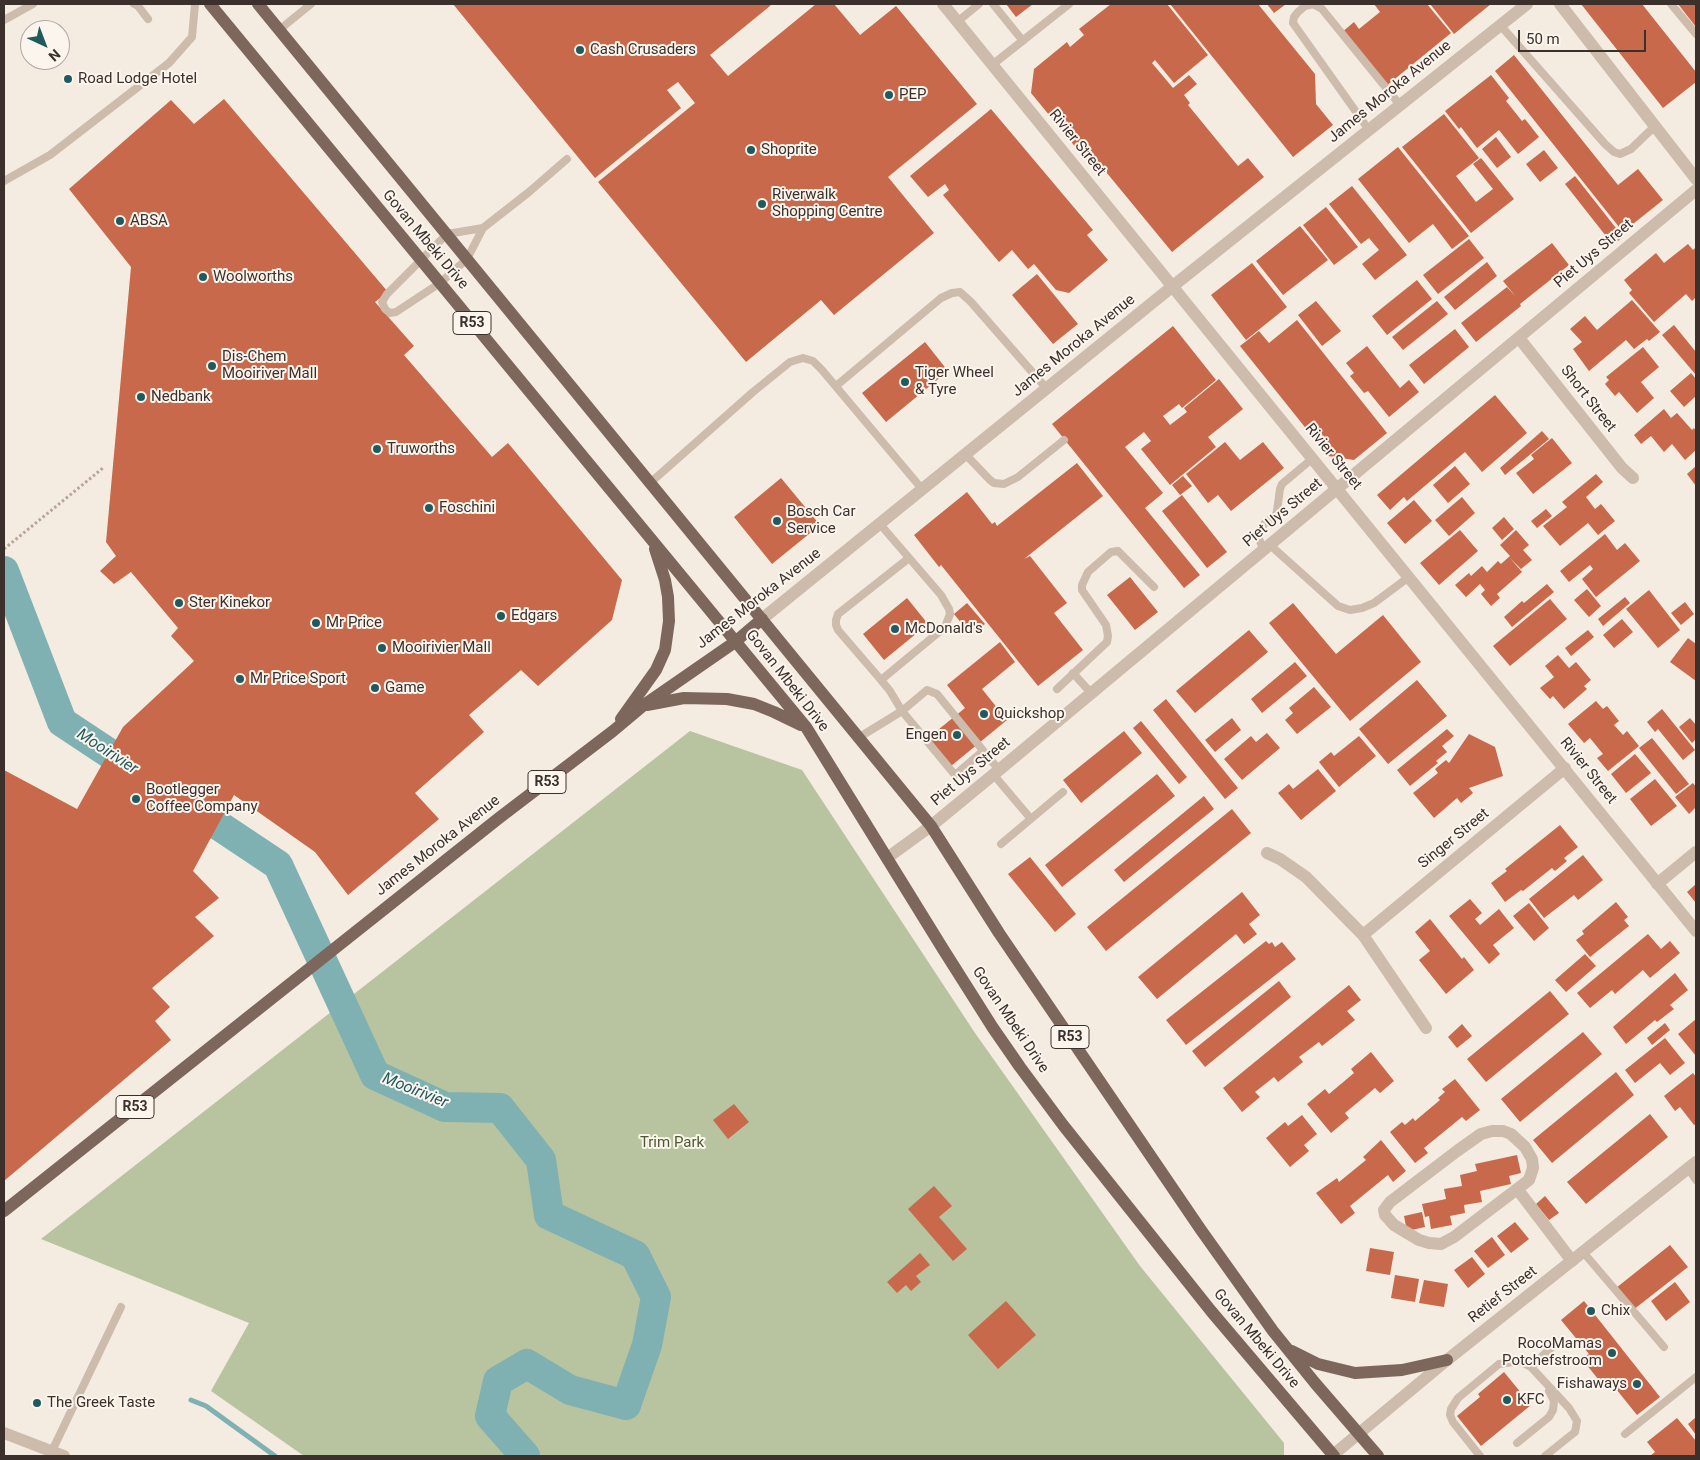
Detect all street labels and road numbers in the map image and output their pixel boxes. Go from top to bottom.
street label: James Moroka Avenue [1325,37,1455,147]
street label: Rivier Street [1045,106,1109,180]
street label: Govan Mbeki Drive [378,187,472,293]
street label: Piet Uys Street [1551,216,1637,292]
street label: James Moroka Avenue [1009,291,1139,401]
road number: R53 [453,312,491,334]
street label: Short Street [1556,362,1620,436]
street label: Rivier Street [1301,420,1365,494]
street label: Piet Uys Street [1240,475,1326,551]
street label: James Moroka Avenue [693,545,825,653]
street label: Govan Mbeki Drive [742,627,832,735]
street label: Piet Uys Street [928,734,1014,810]
street label: Rivier Street [1556,734,1620,808]
road number: R53 [528,770,566,794]
street label: James Moroka Avenue [372,792,504,900]
street label: Singer Street [1415,805,1493,873]
street label: Govan Mbeki Drive [968,964,1052,1076]
road number: R53 [1051,1026,1089,1048]
road number: R53 [116,1096,154,1118]
street label: Retief Street [1465,1263,1541,1327]
street label: Govan Mbeki Drive [1209,1286,1303,1392]

